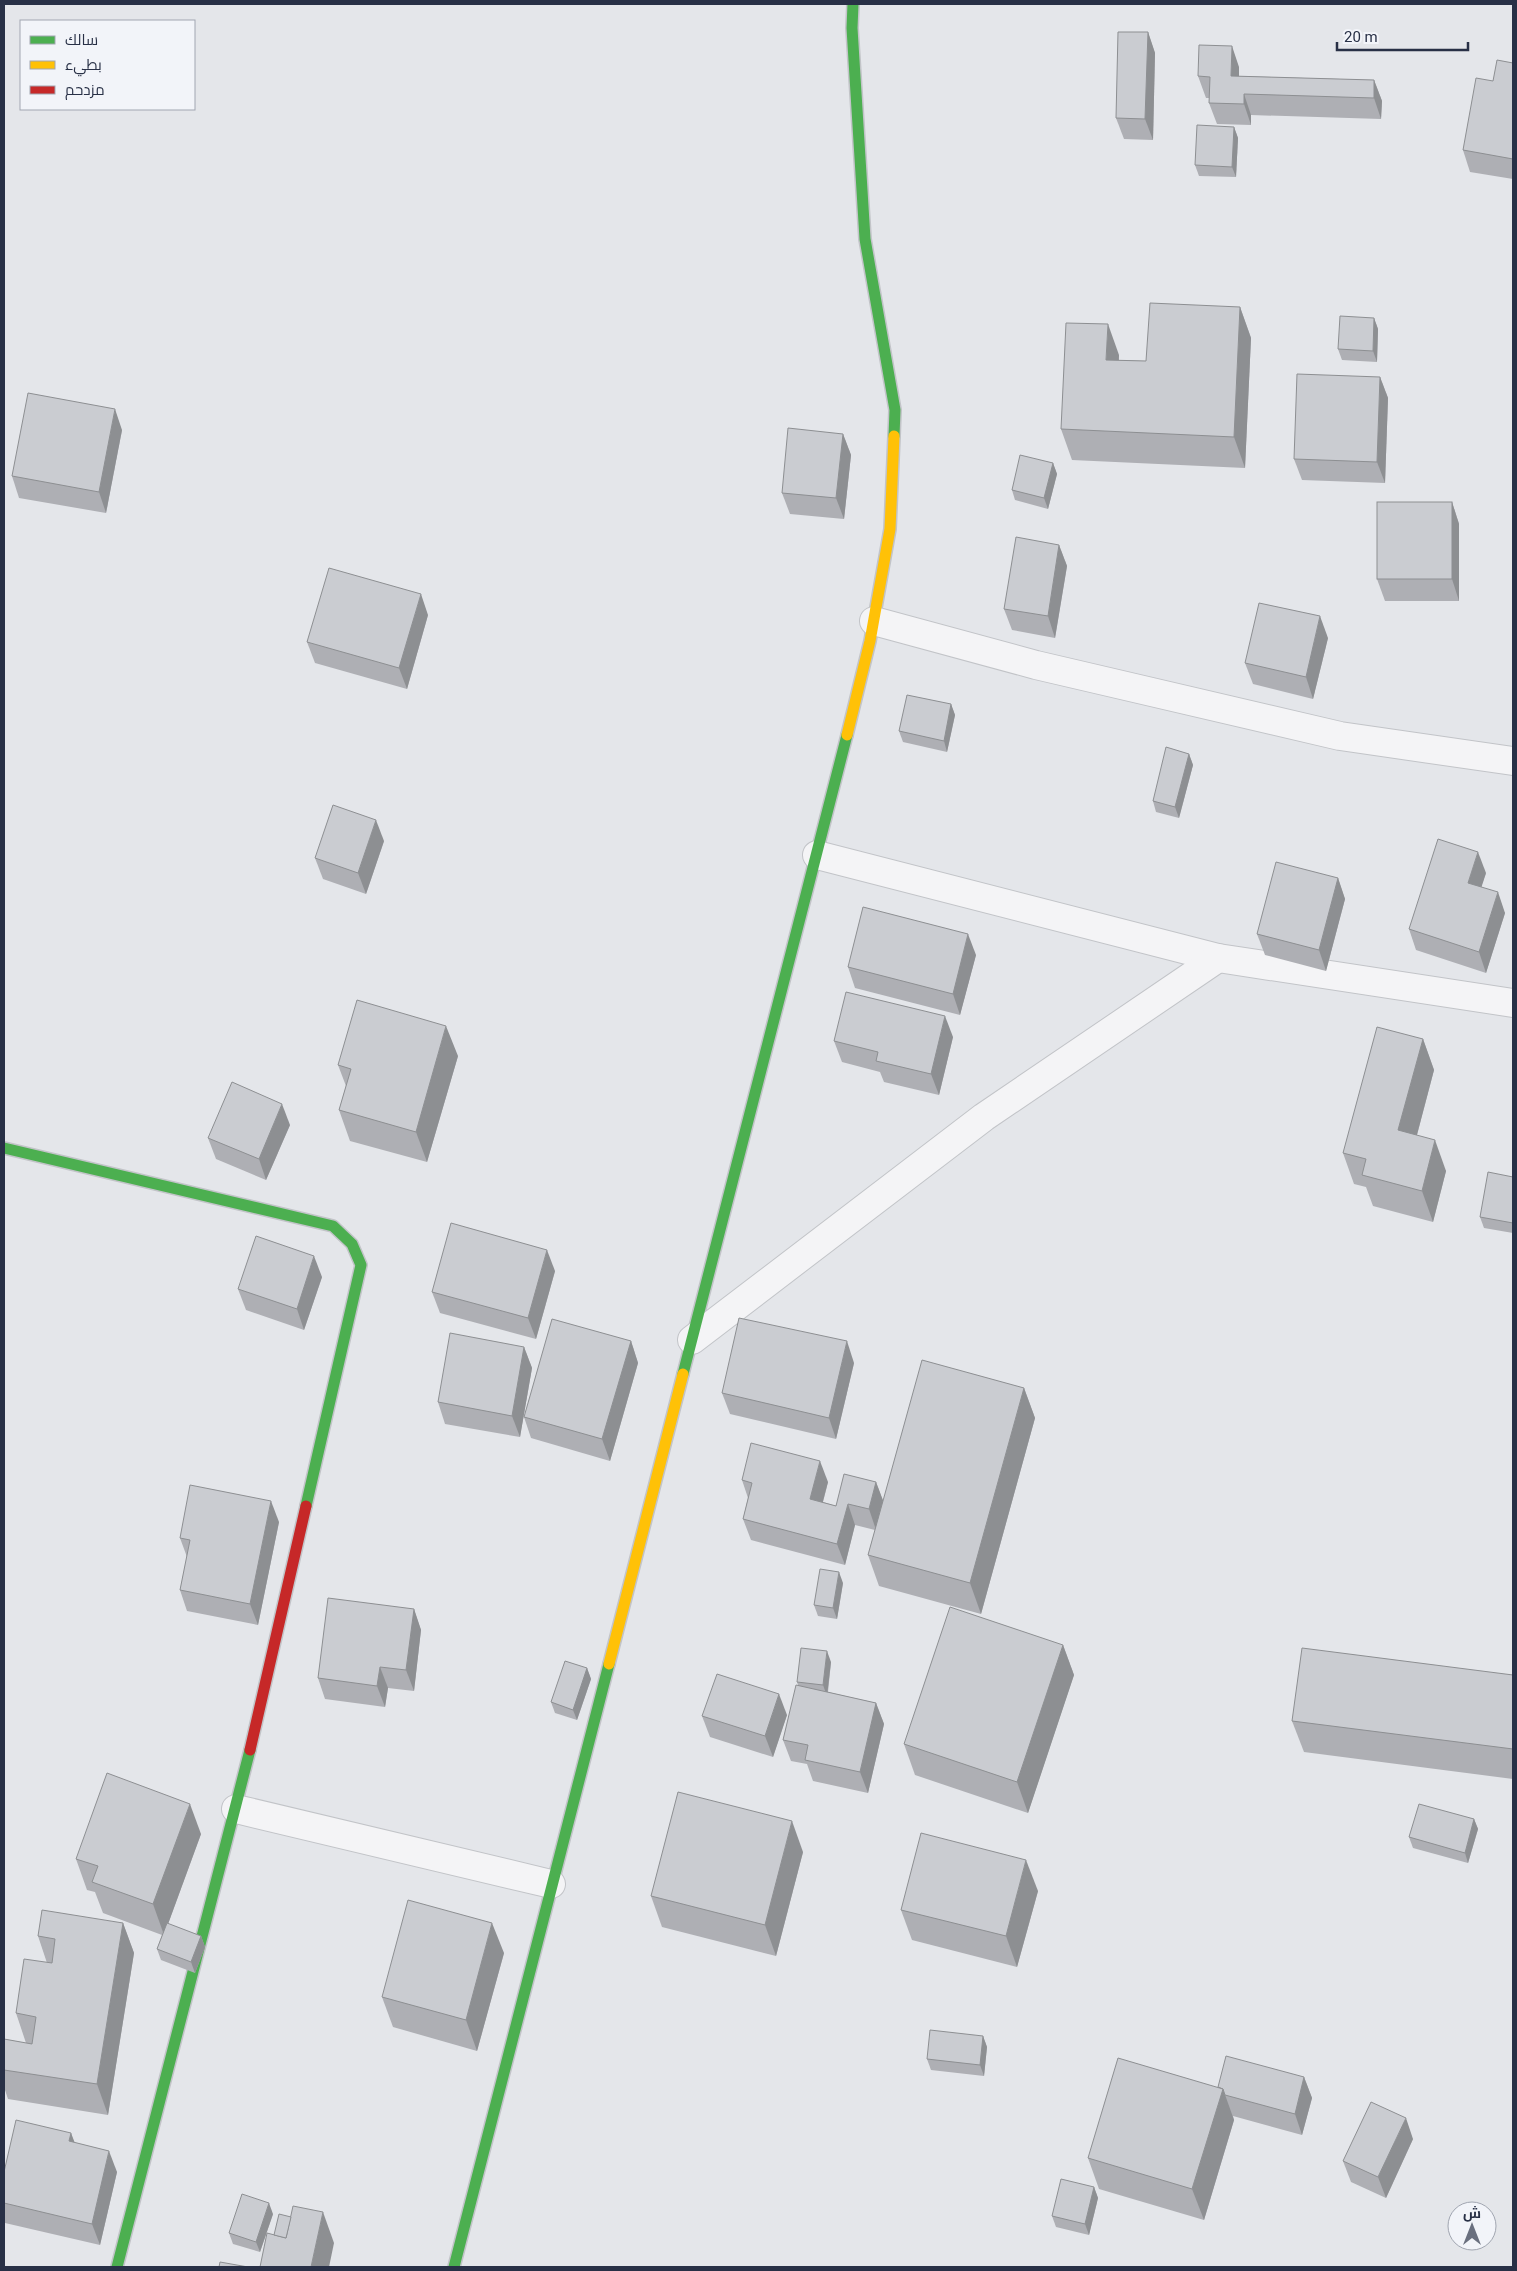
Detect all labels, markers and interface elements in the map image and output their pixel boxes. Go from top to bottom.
legend [20,20,195,110]
scale bar [1337,20,1468,52]
text: 20 m [1344,28,1378,46]
text: سالك [65,31,98,49]
text: بطيء [65,56,102,77]
text: مزدحم [65,81,105,100]
north arrow [1447,2201,1497,2251]
text: ش [1463,2205,1481,2222]

